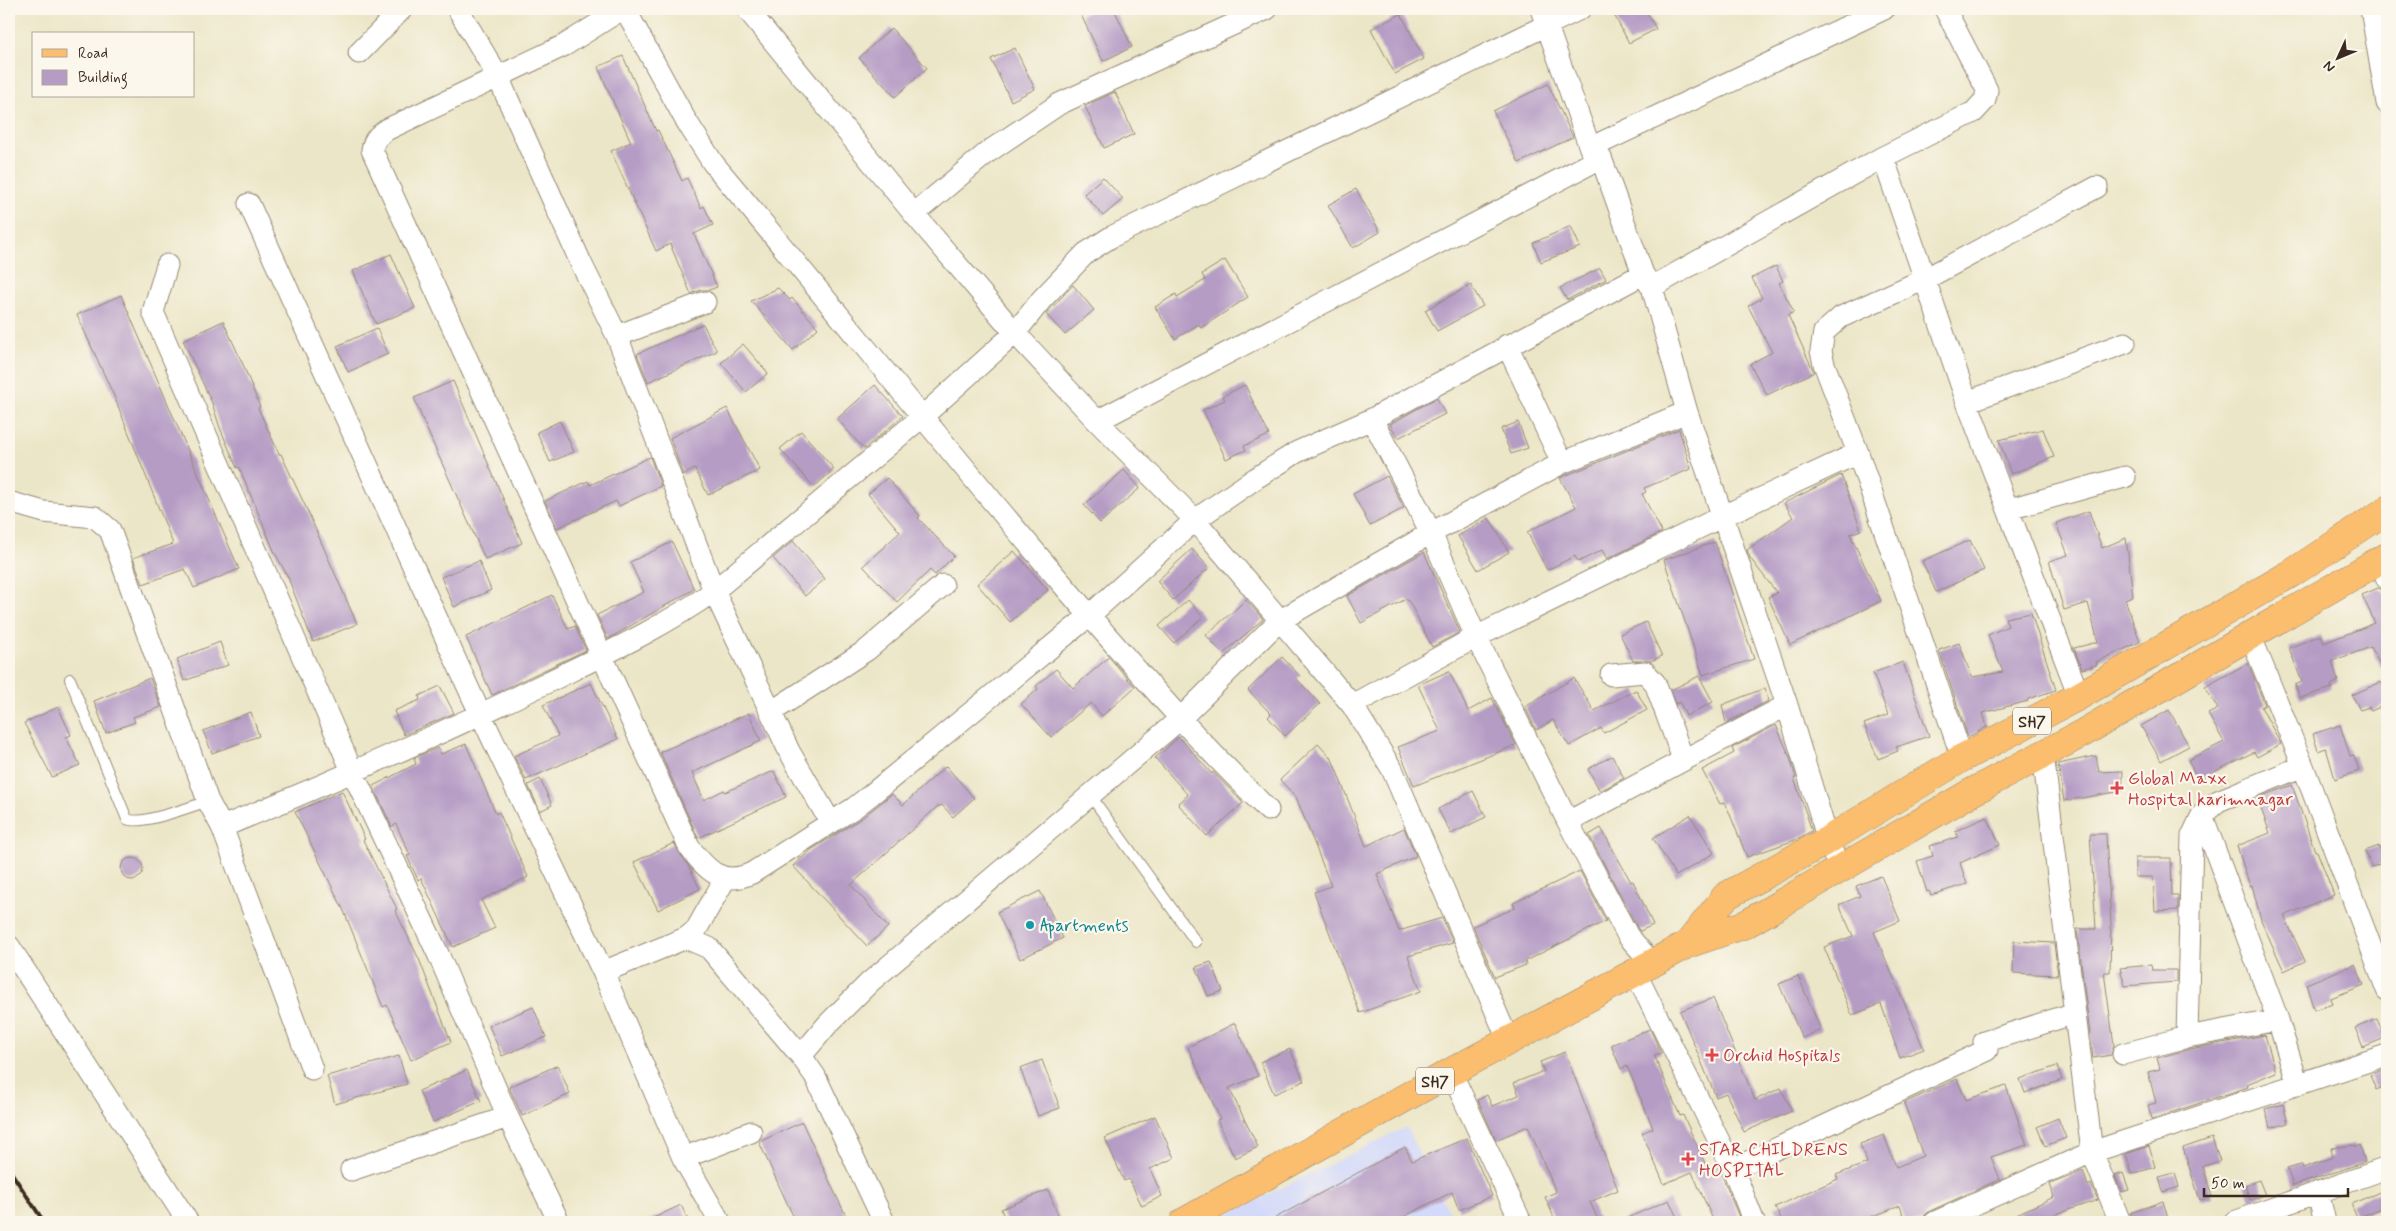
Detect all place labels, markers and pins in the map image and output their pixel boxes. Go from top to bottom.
place label: Global Maxx Hospital karimnagar [2128,767,2293,812]
marker: Global Maxx Hospital karimnagar [2110,781,2124,795]
place label: Apartments [1040,914,1128,939]
marker: Apartments [1024,919,1036,931]
place label: Orchid Hospitals [1723,1044,1841,1068]
marker: Orchid Hospitals [1705,1048,1719,1062]
place label: STAR CHILDRENS HOSPITAL [1699,1138,1848,1183]
marker: STAR CHILDRENS HOSPITAL [1681,1152,1695,1166]

